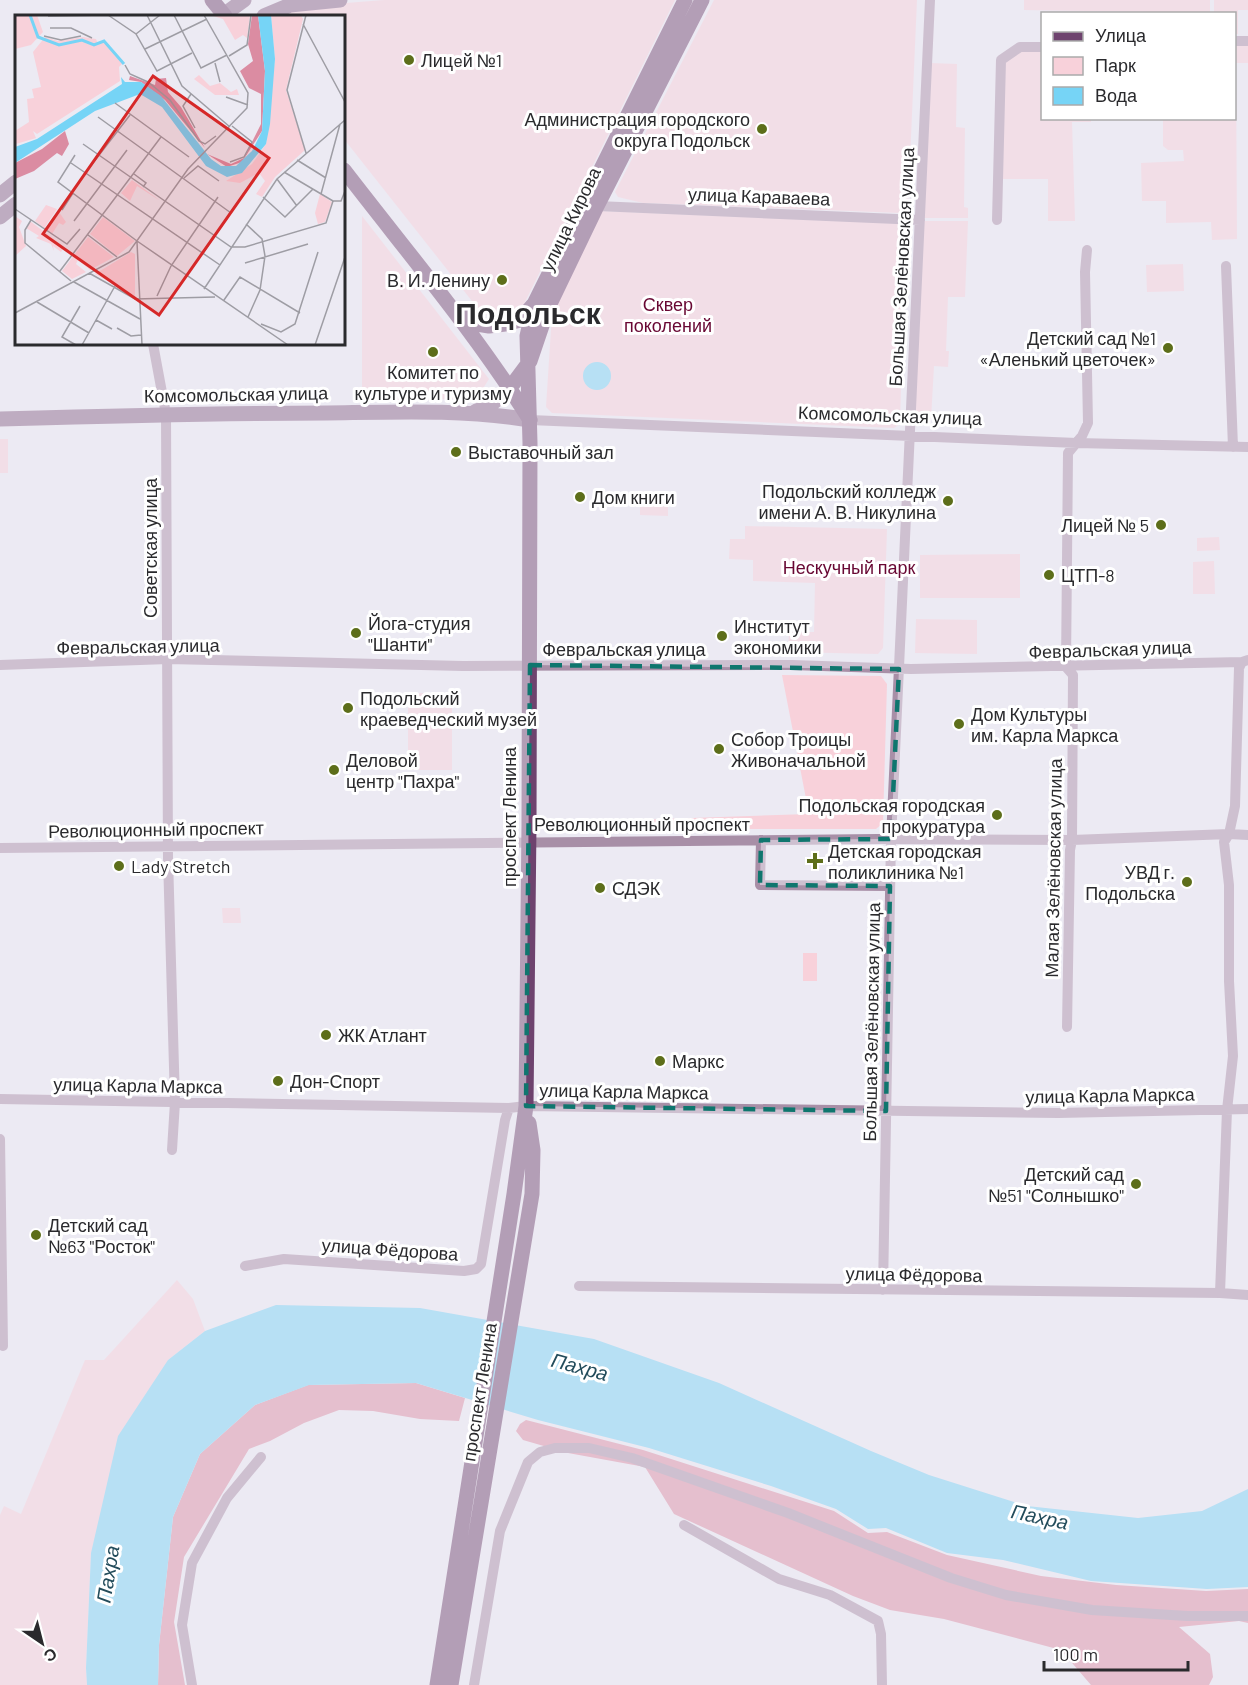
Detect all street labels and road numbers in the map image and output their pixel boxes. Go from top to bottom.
street label: Большая Зелёновская улица [884,146,918,387]
street label: улица Кирова [535,163,605,275]
street label: улица Караваева [687,183,832,210]
street label: Комсомольская улица [144,381,329,407]
street label: Комсомольская улица [798,401,983,429]
street label: Советская улица [139,477,161,618]
street label: Февральская улица [56,634,221,658]
street label: Февральская улица [1028,635,1193,663]
street label: Февральская улица [542,638,707,660]
street label: проспект Ленина [498,746,520,887]
street label: Малая Зелёновская улица [1040,757,1066,978]
street label: Революционный проспект [534,813,750,835]
street label: Революционный проспект [48,816,264,842]
street label: Большая Зелёновская улица [858,901,884,1142]
street label: улица Карла Маркса [53,1073,224,1097]
street label: улица Карла Маркса [539,1079,710,1103]
street label: улица Карла Маркса [1025,1083,1196,1107]
street label: улица Фёдорова [321,1233,460,1265]
street label: улица Фёдорова [845,1262,984,1286]
street label: проспект Ленина [457,1320,501,1463]

